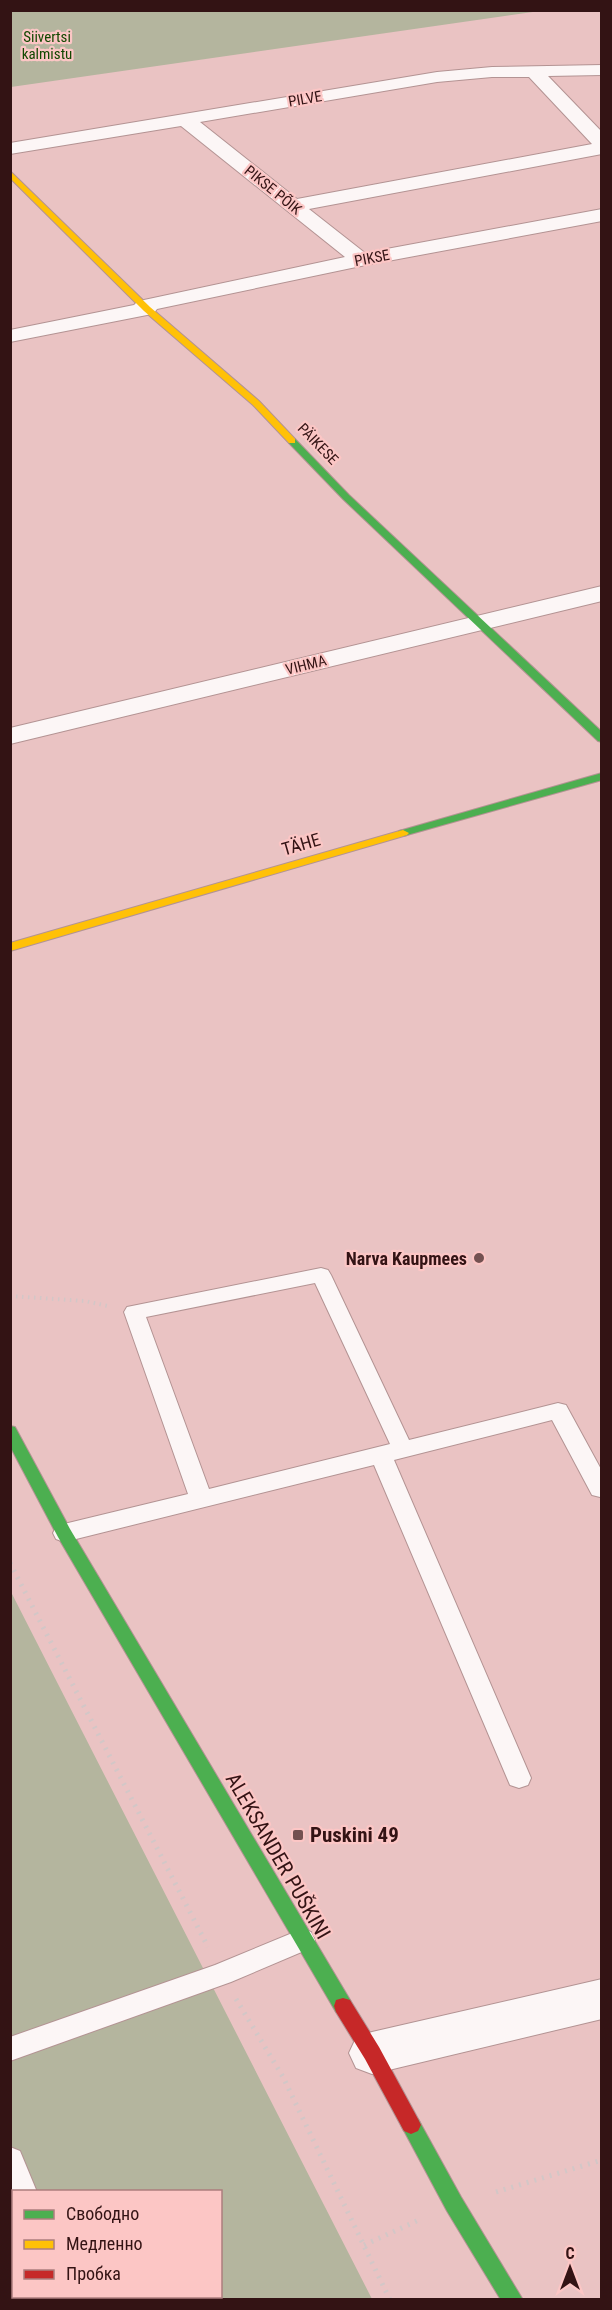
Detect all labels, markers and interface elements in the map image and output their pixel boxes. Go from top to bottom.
park label: Siivertsi kalmistu [22,28,72,63]
street label: PILVE [287,87,323,111]
street label: PIKSE PÕIK [241,162,306,219]
street label: PIKSE [353,246,391,270]
street label: PÄIKESE [294,420,342,468]
street label: VIHMA [284,651,329,679]
street label: TÄHE [279,828,323,859]
place label: Narva Kaupmees [346,1248,467,1269]
marker: Narva Kaupmees [472,1251,486,1265]
street label: ALEKSANDER PUŠKINI [221,1769,335,1943]
place label: Puskini 49 [310,1823,399,1847]
marker: Puskini 49 [291,1828,305,1842]
legend [12,2190,222,2298]
text: Свободно [66,2203,139,2224]
text: Медленно [66,2233,143,2254]
north arrow [540,2238,600,2298]
text: С [565,2244,575,2263]
text: Пробка [66,2263,121,2284]

